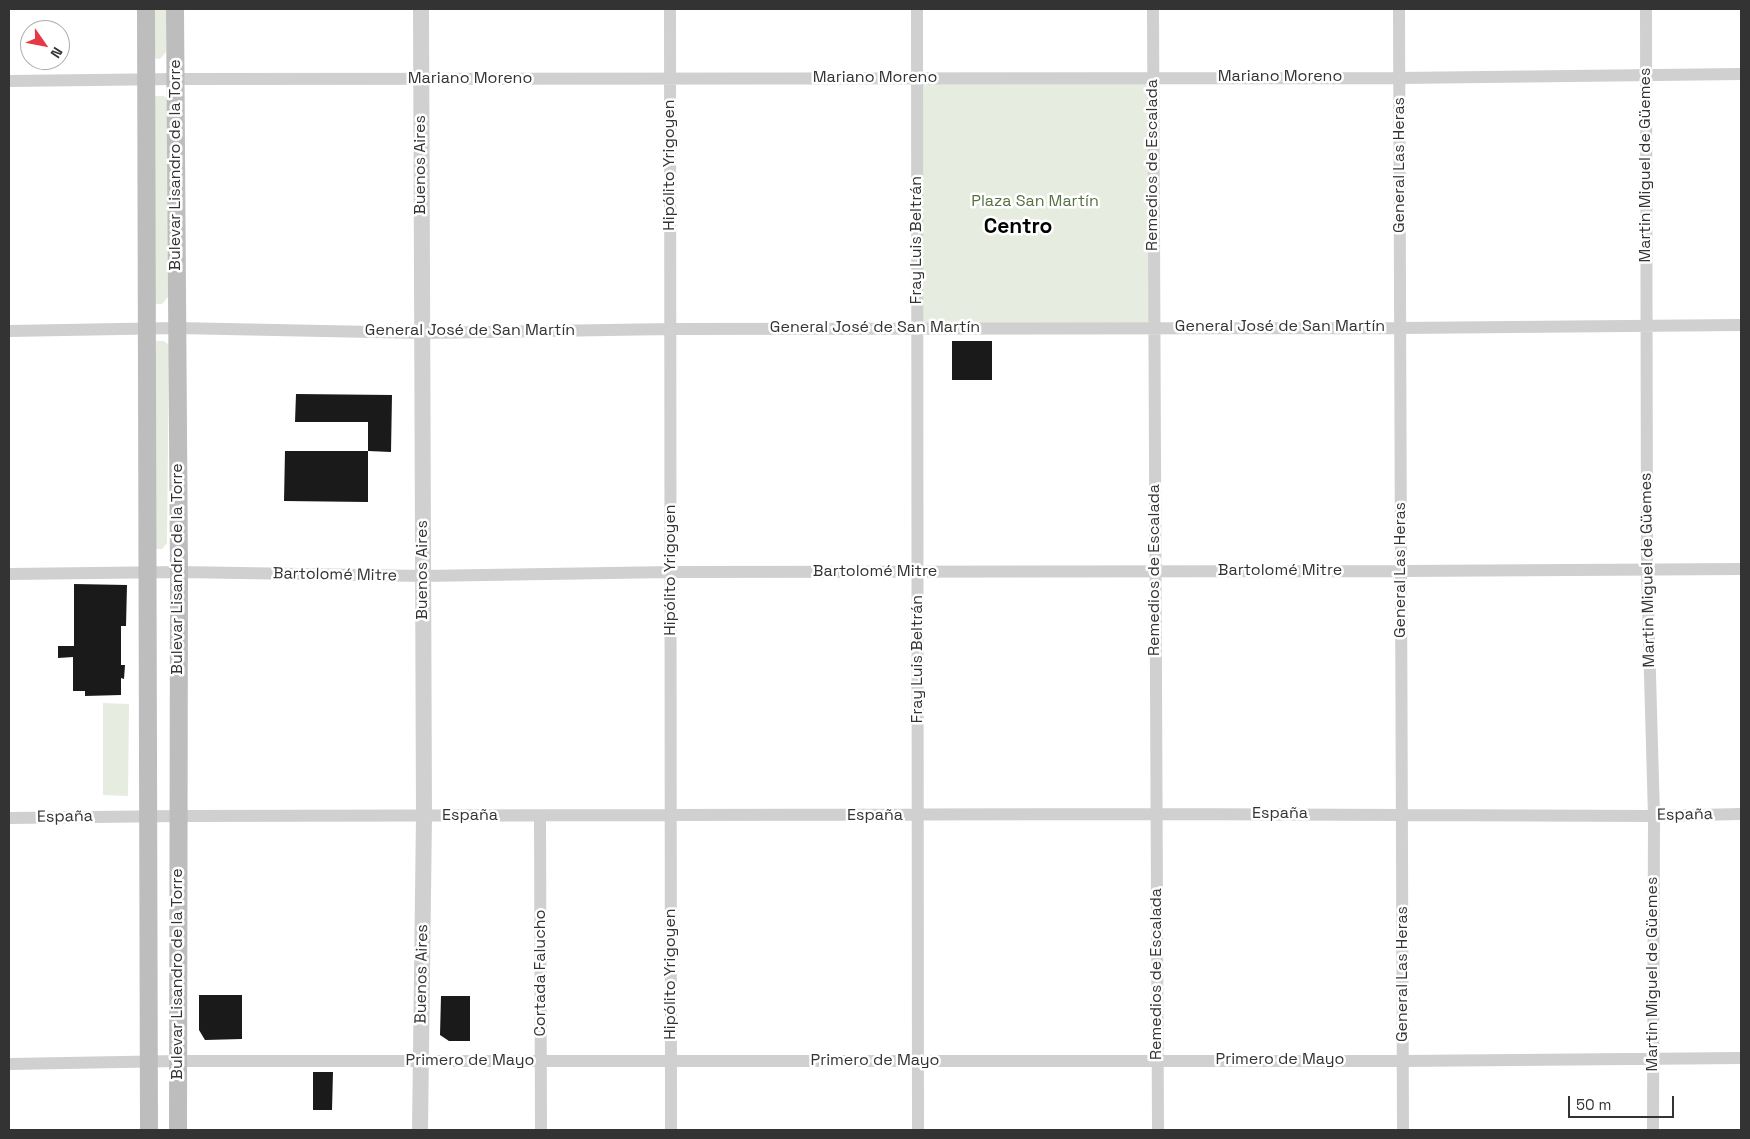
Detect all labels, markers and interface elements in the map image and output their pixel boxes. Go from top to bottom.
north arrow [20,20,70,70]
text: N [47,44,67,61]
street label: Bulevar Lisandro de la Torre [166,59,186,271]
street label: Mariano Moreno [1218,67,1342,87]
street label: Mariano Moreno [813,68,937,88]
street label: Martin Miguel de Güemes [1636,68,1656,262]
street label: Mariano Moreno [408,69,532,89]
street label: Remedios de Escalada [1143,79,1163,251]
street label: General Las Heras [1390,97,1410,233]
street label: Hipólito Yrigoyen [660,99,680,231]
street label: Buenos Aires [411,115,431,215]
street label: Fray Luis Beltrán [907,176,927,304]
park label: Plaza San Martín [971,192,1099,212]
district label: Centro [984,214,1052,240]
street label: General José de San Martín [1175,317,1385,337]
street label: General José de San Martín [770,318,980,338]
street label: General José de San Martín [365,321,575,341]
street label: Bulevar Lisandro de la Torre [168,463,188,675]
street label: Martin Miguel de Güemes [1637,472,1659,668]
street label: Remedios de Escalada [1145,484,1165,656]
street label: General Las Heras [1391,502,1411,638]
street label: Hipólito Yrigoyen [661,504,681,636]
street label: Buenos Aires [413,520,433,620]
street label: Bartolomé Mitre [1218,561,1342,581]
street label: Bartolomé Mitre [813,562,937,582]
street label: Bartolomé Mitre [273,564,397,586]
street label: Fray Luis Beltrán [908,595,928,723]
street label: España [1252,804,1308,824]
street label: España [1657,805,1713,825]
street label: España [442,806,498,826]
street label: España [847,806,903,826]
street label: España [37,807,93,827]
street label: Bulevar Lisandro de la Torre [168,868,188,1080]
street label: Martin Miguel de Güemes [1643,877,1663,1071]
street label: Remedios de Escalada [1147,888,1167,1060]
street label: General Las Heras [1393,906,1413,1042]
street label: Hipólito Yrigoyen [661,908,681,1040]
street label: Cortada Falucho [531,910,551,1036]
street label: Buenos Aires [412,924,432,1024]
street label: Primero de Mayo [1216,1050,1344,1070]
street label: Primero de Mayo [406,1051,534,1071]
street label: Primero de Mayo [811,1051,939,1071]
scale bar [1570,1086,1676,1118]
text: 50 m [1576,1095,1611,1114]

